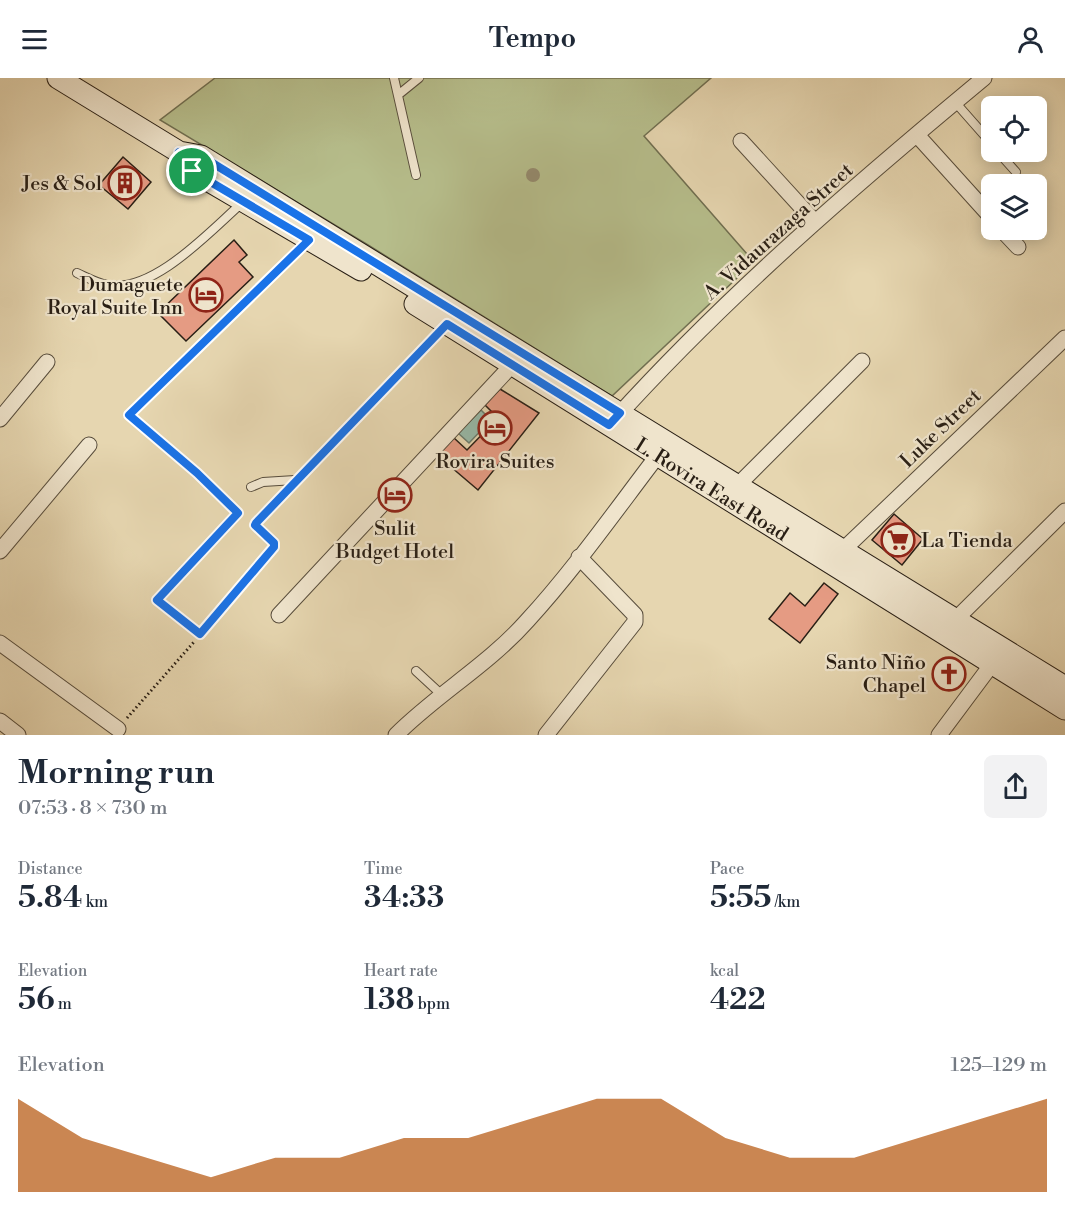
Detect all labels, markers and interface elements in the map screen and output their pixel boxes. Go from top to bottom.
text: Tempo [489,22,576,56]
icon: menu [18,23,51,56]
icon: person [1014,23,1047,56]
map controls [981,96,1047,240]
button: locate [981,96,1047,162]
pin [166,145,217,196]
icon: arrive [175,154,208,187]
street label: A. Vidaurazaga Street [698,158,859,307]
building icon: Jes & Sol [107,165,143,201]
place label: Jes & Sol [21,172,102,197]
button: layers [981,174,1047,240]
place label: Dumaguete Royal Suite Inn [47,273,183,321]
hotel icon: Dumaguete Royal Suite Inn [188,277,224,313]
street label: Luke Street [895,384,987,474]
hotel icon: Rovira Suites [477,410,513,446]
street label: L. Rovira East Road [630,433,793,548]
place label: Rovira Suites [436,450,554,475]
hotel icon: Sulit Budget Hotel [377,477,413,513]
place label: Sulit Budget Hotel [335,517,454,565]
supermarket icon: La Tienda [880,522,916,558]
place label: La Tienda [921,529,1013,554]
place label: Santo Niño Chapel [826,651,926,699]
church icon: Santo Niño Chapel [931,656,967,692]
text: Morning run [18,753,215,794]
button: share [984,755,1047,818]
text: 07:53 · 8 × 730 m [18,796,167,821]
text: Distance [18,859,83,879]
text: Time [364,859,403,879]
text: Pace [710,859,744,879]
text: 5.84 [18,879,82,917]
text: 34:33 [364,879,444,917]
text: 5:55 [710,879,771,917]
text: km [82,892,108,912]
text: /km [771,892,800,912]
text: Elevation [18,961,87,981]
text: Heart rate [364,961,438,981]
text: kcal [710,961,739,981]
text: 56 [18,981,55,1019]
text: 138 [364,981,414,1019]
text: 422 [710,981,766,1019]
text: m [55,994,72,1014]
text: bpm [414,994,450,1014]
text: Elevation [18,1053,105,1078]
text: 125–129 m [951,1053,1047,1078]

